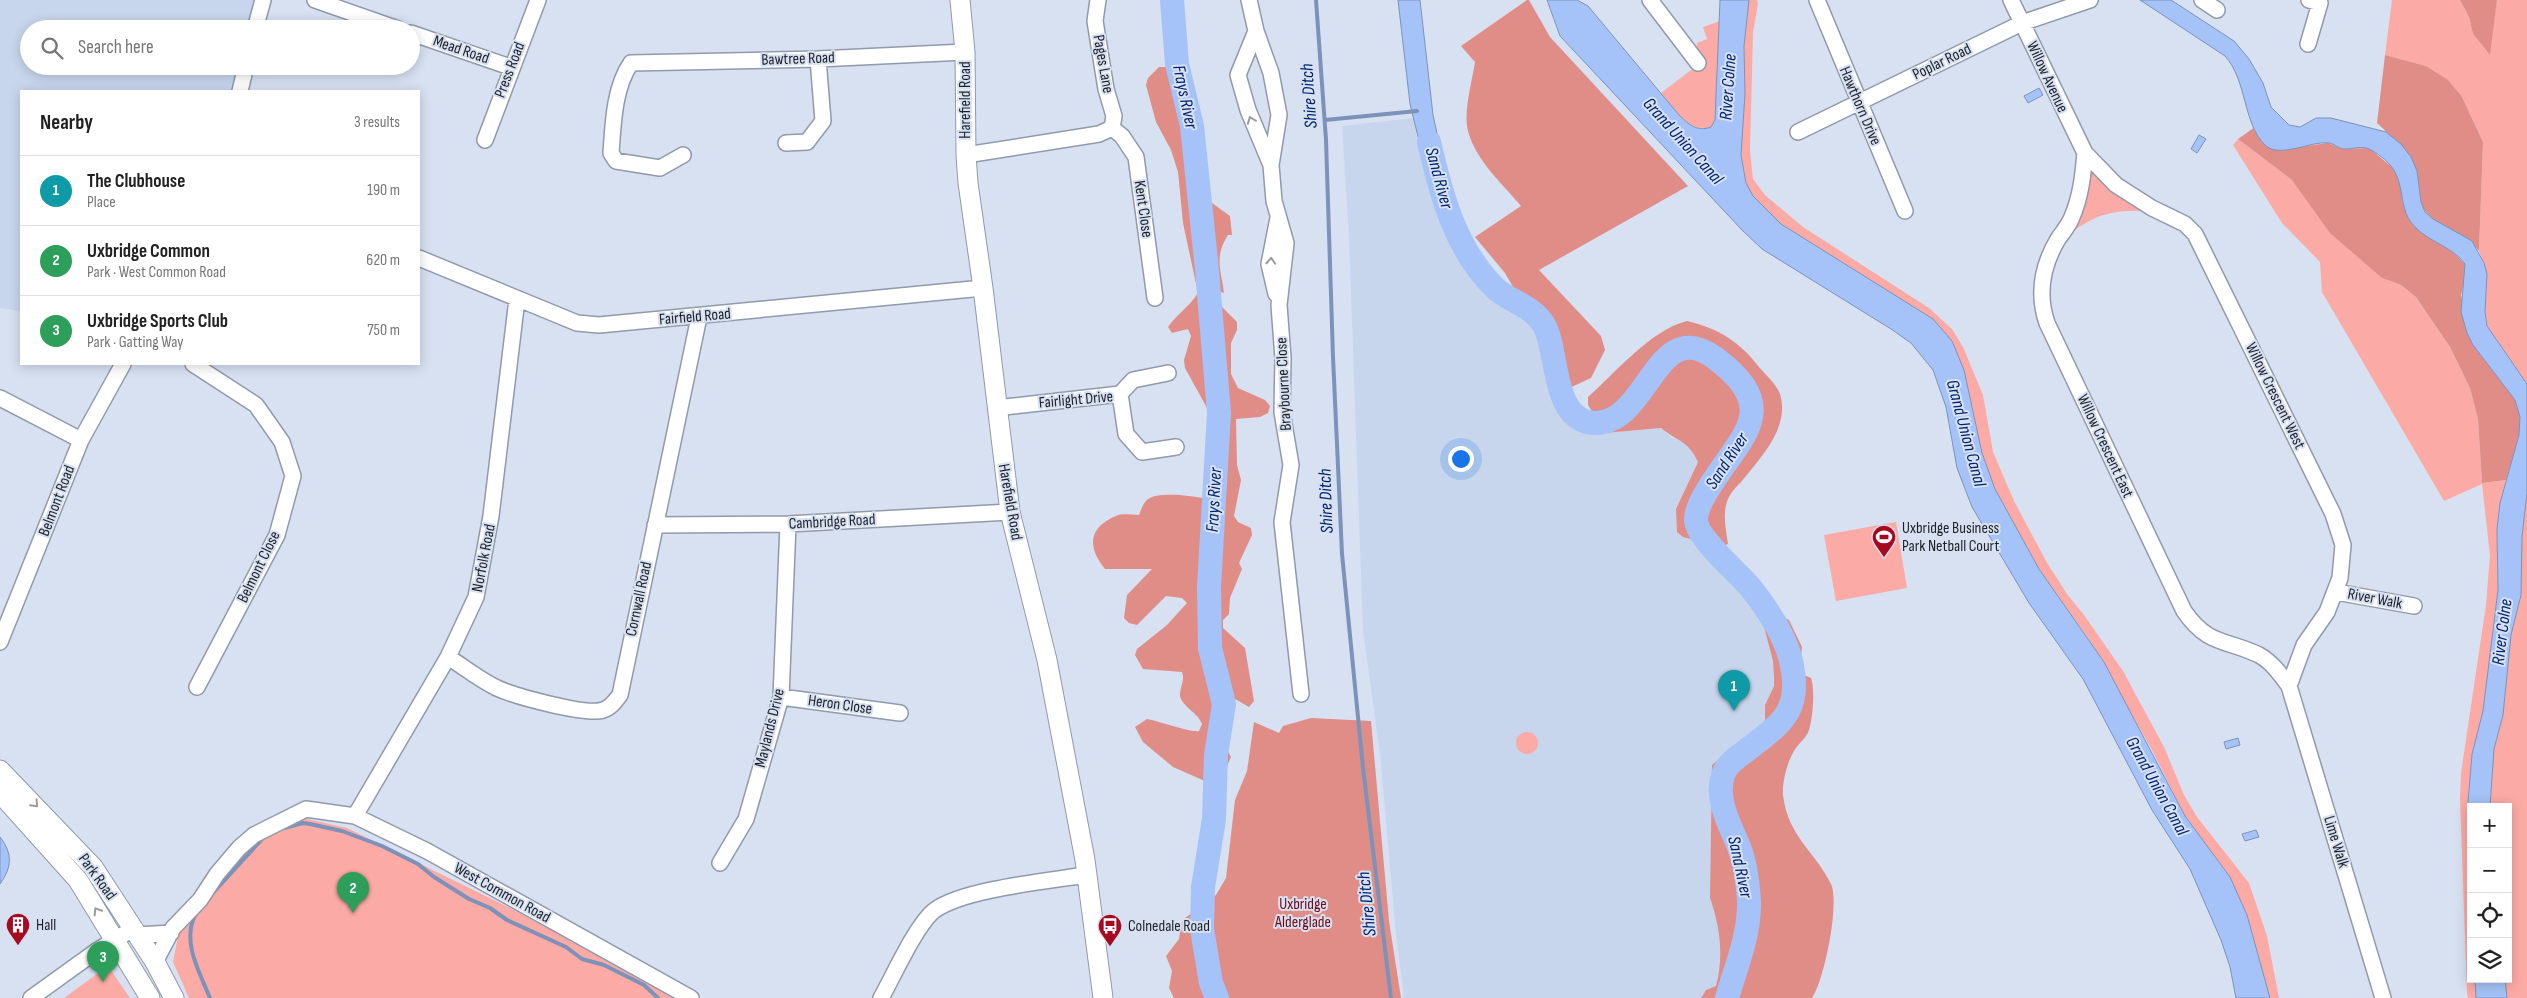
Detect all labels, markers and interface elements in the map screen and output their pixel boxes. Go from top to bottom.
search box [20,20,420,75]
street label: Mead Road [431,32,491,68]
street label: Pages Lane [1089,33,1117,95]
icon: search [38,34,66,62]
text: Search here [78,36,154,59]
street label: Willow Avenue [2022,38,2072,116]
street label: Press Road [491,39,529,101]
street label: Poplar Road [1910,40,1974,84]
street label: Bawtree Road [761,48,835,70]
water label: River Colne [1715,53,1741,121]
street label: Harefield Road [956,61,975,139]
water label: Shire Ditch [1296,62,1322,129]
water label: Frays River [1168,63,1202,132]
street label: Hawthorn Drive [1835,64,1885,148]
water label: Grand Union Canal [1638,93,1728,189]
text: Nearby [40,110,93,135]
text: 3 results [354,113,400,132]
one-way arrow [1247,116,1258,125]
water label: Sand River [1421,145,1457,212]
text: The Clubhouse [87,170,185,193]
street label: Kent Close [1130,179,1156,239]
text: 1 [53,181,59,200]
text: 190 m [367,181,400,200]
text: Place [87,193,116,212]
text: Uxbridge Common [87,240,210,263]
text: 2 [52,251,60,270]
text: 620 m [366,251,400,270]
one-way arrow [1265,256,1276,264]
text: Park · West Common Road [87,263,226,282]
street label: Fairfield Road [658,304,732,330]
text: Uxbridge Sports Club [87,310,228,333]
text: 3 [52,321,60,340]
text: 750 m [367,321,400,340]
text: Park · Gatting Way [87,333,183,352]
street label: Braybourne Close [1272,337,1296,431]
street label: Willow Crescent West [2241,340,2309,452]
water label: Grand Union Canal [1942,377,1991,489]
street label: Fairlight Drive [1038,387,1114,413]
street label: Willow Crescent East [2073,391,2137,501]
water label: Sand River [1701,428,1753,493]
your location [1448,446,1474,472]
street label: Harefield Road [994,462,1026,542]
street label: Belmont Road [35,463,79,539]
water label: Frays River [1202,466,1226,533]
water label: Shire Ditch [1314,468,1338,534]
street label: Cambridge Road [788,510,876,534]
place label: Uxbridge Business Park Netball Court [1902,519,1999,556]
street label: Norfolk Road [468,522,500,594]
sports icon: Uxbridge Business Park Netball Court [1871,524,1897,558]
street label: Belmont Close [233,528,285,606]
street label: Cornwall Road [622,560,656,638]
street label: River Walk [2346,584,2404,614]
water label: River Colne [2488,598,2516,666]
pin: 1 [1718,670,1750,711]
street label: Maylands Drive [751,687,789,769]
street label: Heron Close [807,691,873,719]
water label: Grand Union Canal [2121,733,2193,840]
one-way arrow [29,798,38,807]
map controls [2467,803,2512,983]
button: + [2467,803,2512,848]
street label: Lime Walk [2319,814,2353,870]
water label: Sand River [1723,834,1757,901]
button: − [2467,848,2512,893]
street label: Park Road [74,850,120,904]
street label: West Common Road [450,859,554,927]
water label: Shire Ditch [1353,870,1381,937]
pin: 2 [337,872,369,913]
button: locate [2467,893,2512,938]
park label: Uxbridge Alderglade [1274,895,1331,932]
one-way arrow [94,908,104,917]
building icon: Hall [5,912,31,946]
bus stop icon: Colnedale Road [1097,913,1123,947]
place label: Hall [36,916,56,935]
place label: Colnedale Road [1128,917,1210,936]
button: layers [2467,938,2512,983]
pin: 3 [87,941,119,982]

